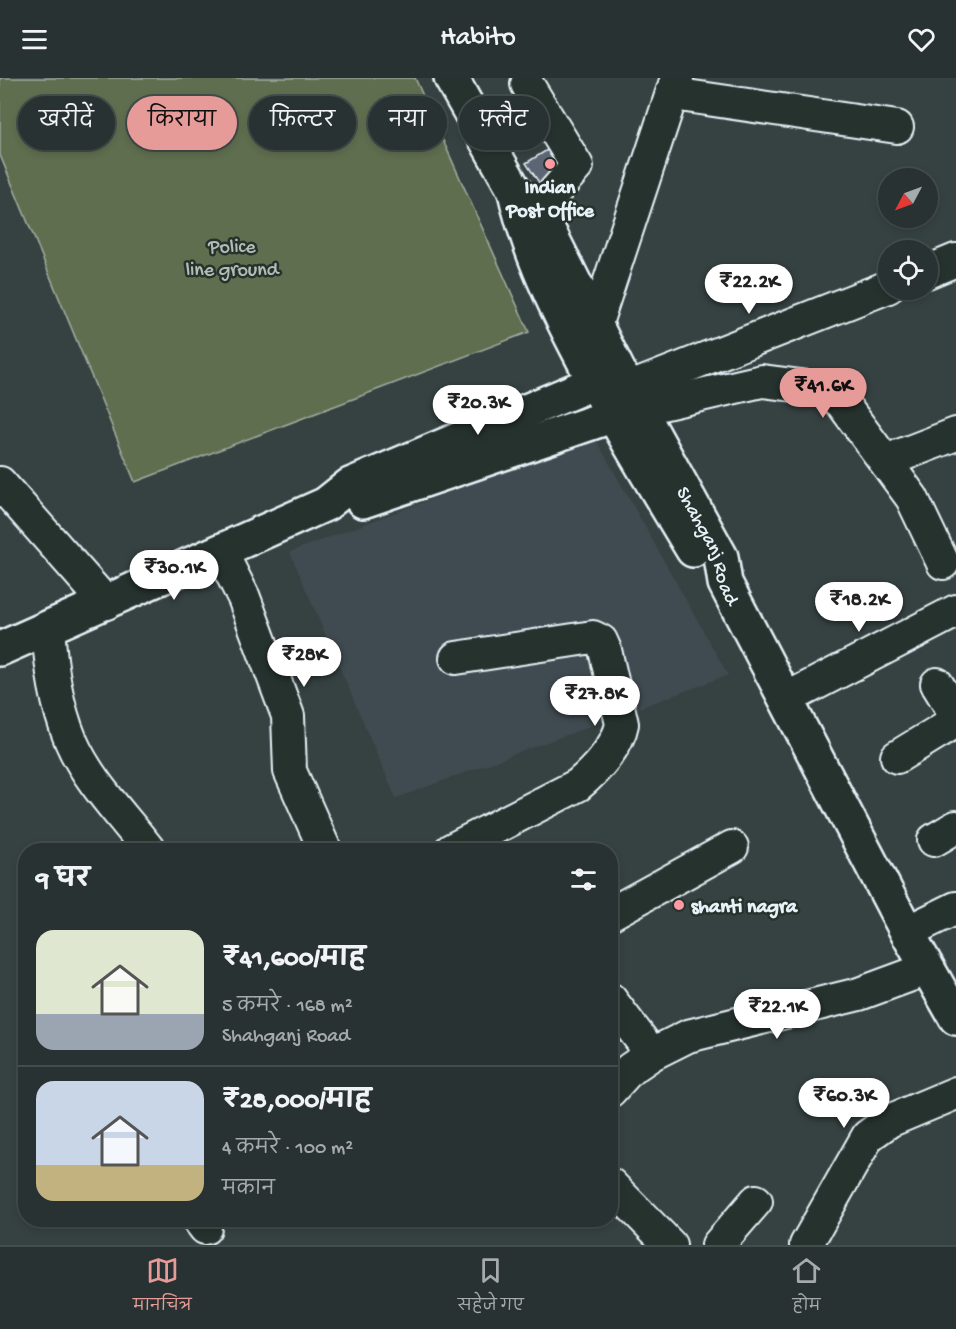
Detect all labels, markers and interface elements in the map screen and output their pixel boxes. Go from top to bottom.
icon: menu [18,23,51,56]
text: Habito [440,23,516,55]
icon: heart [905,23,938,56]
chip: खरीदें [18,96,115,150]
chip: किराया [127,96,237,150]
chip: फ़िल्टर [249,96,356,150]
chip: नया [368,96,447,150]
chip: फ़्लैट [459,96,549,150]
marker: Indian Post Office [543,157,557,171]
north arrow [878,168,938,228]
map controls [878,168,938,300]
place label: Indian Post Office [505,178,594,224]
park label: Police line ground [186,237,281,283]
button: locate [878,240,938,300]
pin: ₹22.2K [700,264,798,315]
text: ₹22.2K [719,272,779,295]
pin: ₹41.6K [774,368,872,419]
text: ₹41.6K [794,376,852,399]
pin: ₹20.3K [429,385,527,436]
text: ₹20.3K [447,393,509,416]
street label: Shahganj Road [670,484,744,612]
pin: ₹30.1K [125,550,223,601]
text: ₹30.1K [144,558,204,581]
pin: ₹18.2K [810,582,908,633]
text: ₹18.2K [829,590,889,613]
pin: ₹28K [268,637,340,688]
text: ₹28K [281,645,327,668]
pin: ₹27.8K [546,676,644,727]
text: ₹27.8K [564,684,626,707]
icon: filters [567,863,600,896]
text: 9 घर [36,866,90,897]
place label: shanti nagra [691,897,798,920]
marker: shanti nagra [672,898,686,912]
text: ₹41,600/माह [222,945,365,976]
icon: home [84,954,156,1026]
pin: ₹22.1K [728,989,826,1040]
text: 5 कमरे · 168 m² [222,996,353,1019]
text: ₹22.1K [748,997,806,1020]
text: Shahganj Road [222,1026,350,1049]
pin: ₹60.3K [795,1078,893,1129]
text: ₹60.3K [813,1086,875,1109]
text: ₹28,000/माह [222,1087,371,1118]
icon: home [84,1105,156,1177]
text: 4 कमरे · 100 m² [222,1138,353,1161]
text: मकान [222,1179,275,1202]
tab: मानचित्र [133,1254,192,1322]
tab: सहेजे गए [458,1254,524,1322]
tab: होम [790,1254,823,1322]

